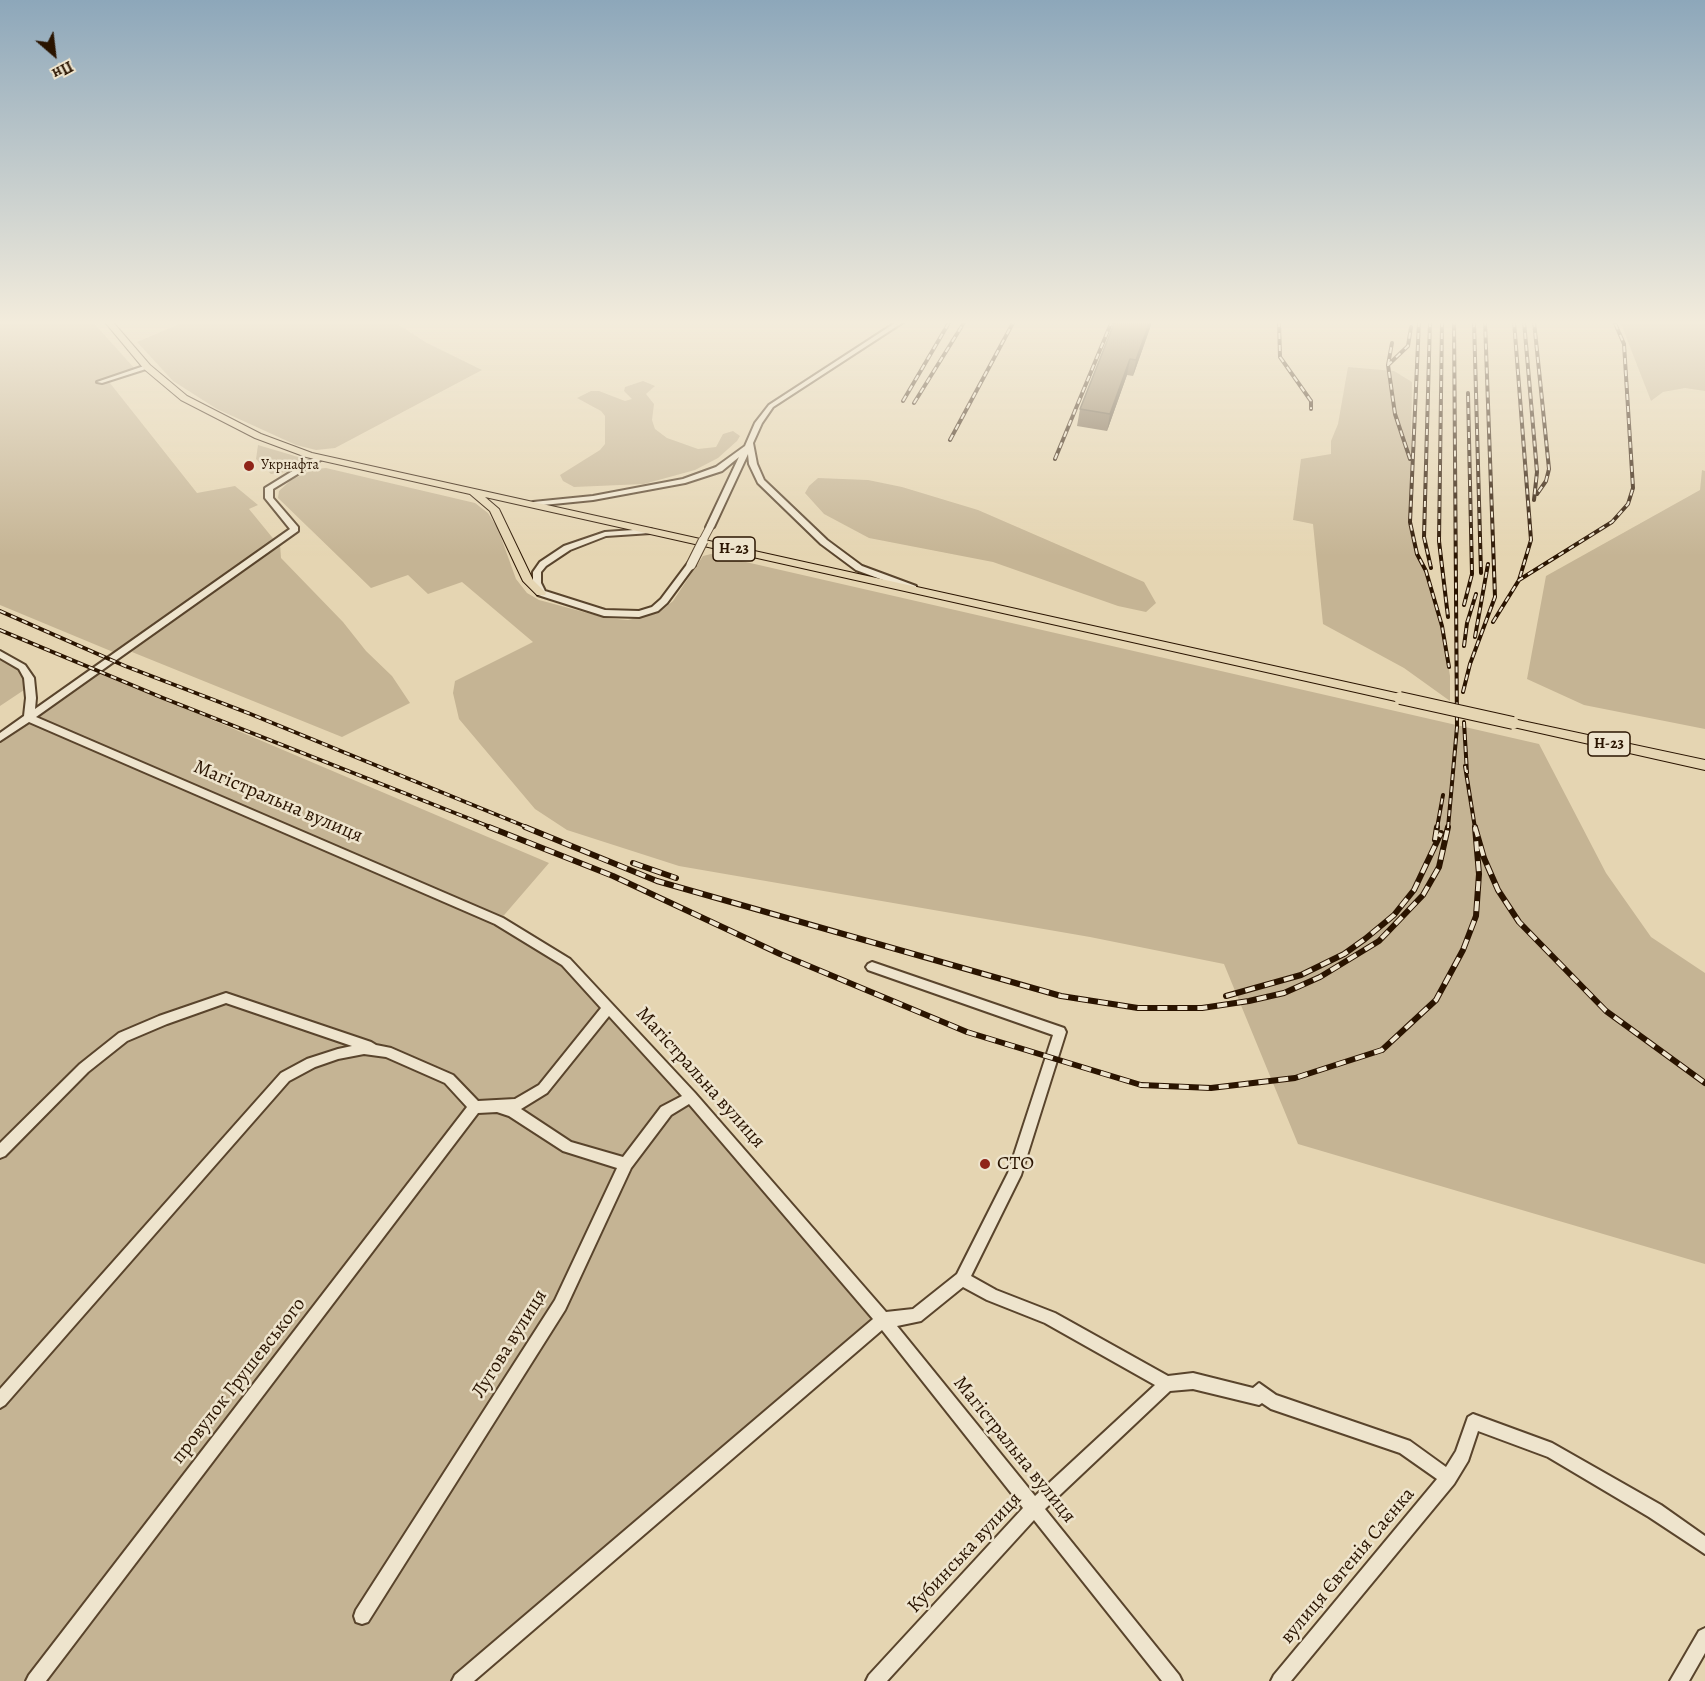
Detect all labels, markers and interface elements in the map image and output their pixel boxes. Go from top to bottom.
north arrow [24,24,84,84]
text: Пн [48,55,77,85]
place label: Укрнафта [261,458,319,474]
marker: Укрнафта [242,459,256,473]
road number: Н-23 [713,537,755,561]
road number: Н-23 [1588,732,1630,756]
street label: Магістральна вулиця [190,755,366,849]
street label: Магістральна вулиця [630,1002,770,1154]
place label: СТО [997,1152,1034,1176]
marker: СТО [978,1157,992,1171]
street label: Лугова вулиця [467,1285,553,1403]
street label: провулок Грушевського [167,1293,311,1469]
street label: Магістральна вулиця [947,1372,1081,1528]
street label: вулиця Євгенія Саєнка [1276,1483,1420,1649]
street label: Кубинська вулиця [903,1488,1027,1618]

